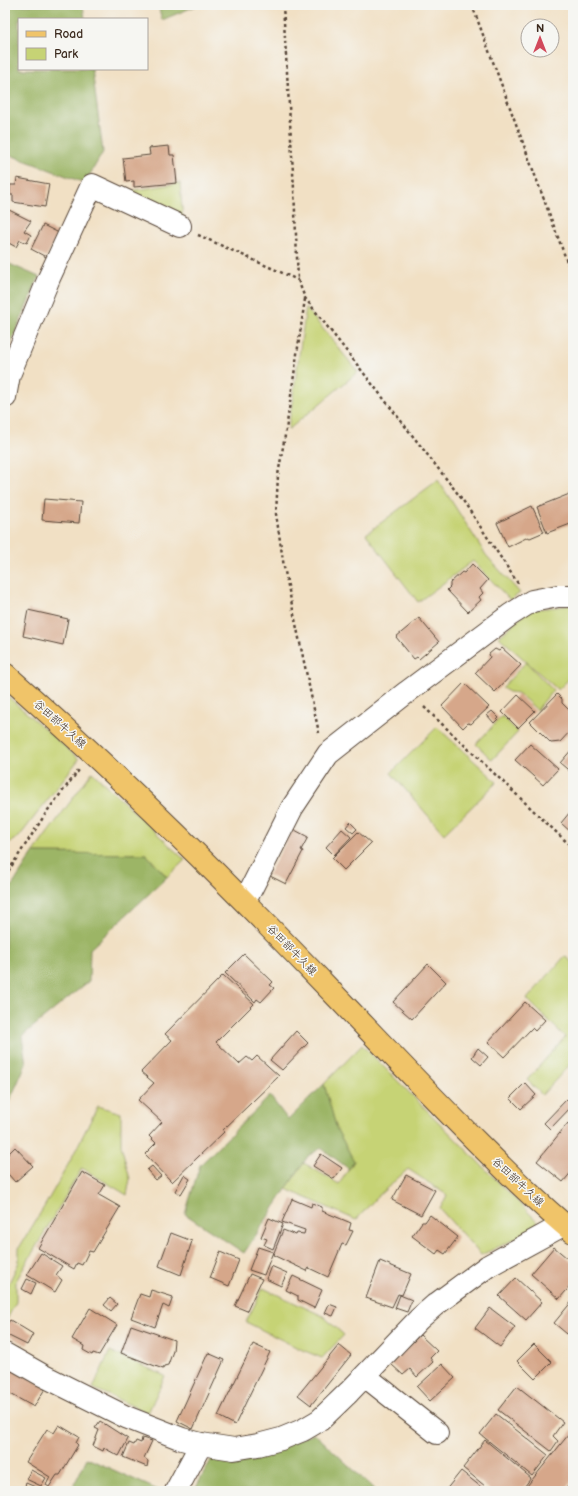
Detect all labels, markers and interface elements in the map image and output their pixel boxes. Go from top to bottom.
legend [18,18,148,70]
north arrow [520,18,560,58]
text: N [536,22,544,35]
text: Road [54,27,83,42]
text: Park [54,47,78,62]
street label: 谷田部牛久線 [31,697,89,751]
street label: 谷田部牛久線 [264,922,320,978]
street label: 谷田部牛久線 [489,1155,547,1209]

